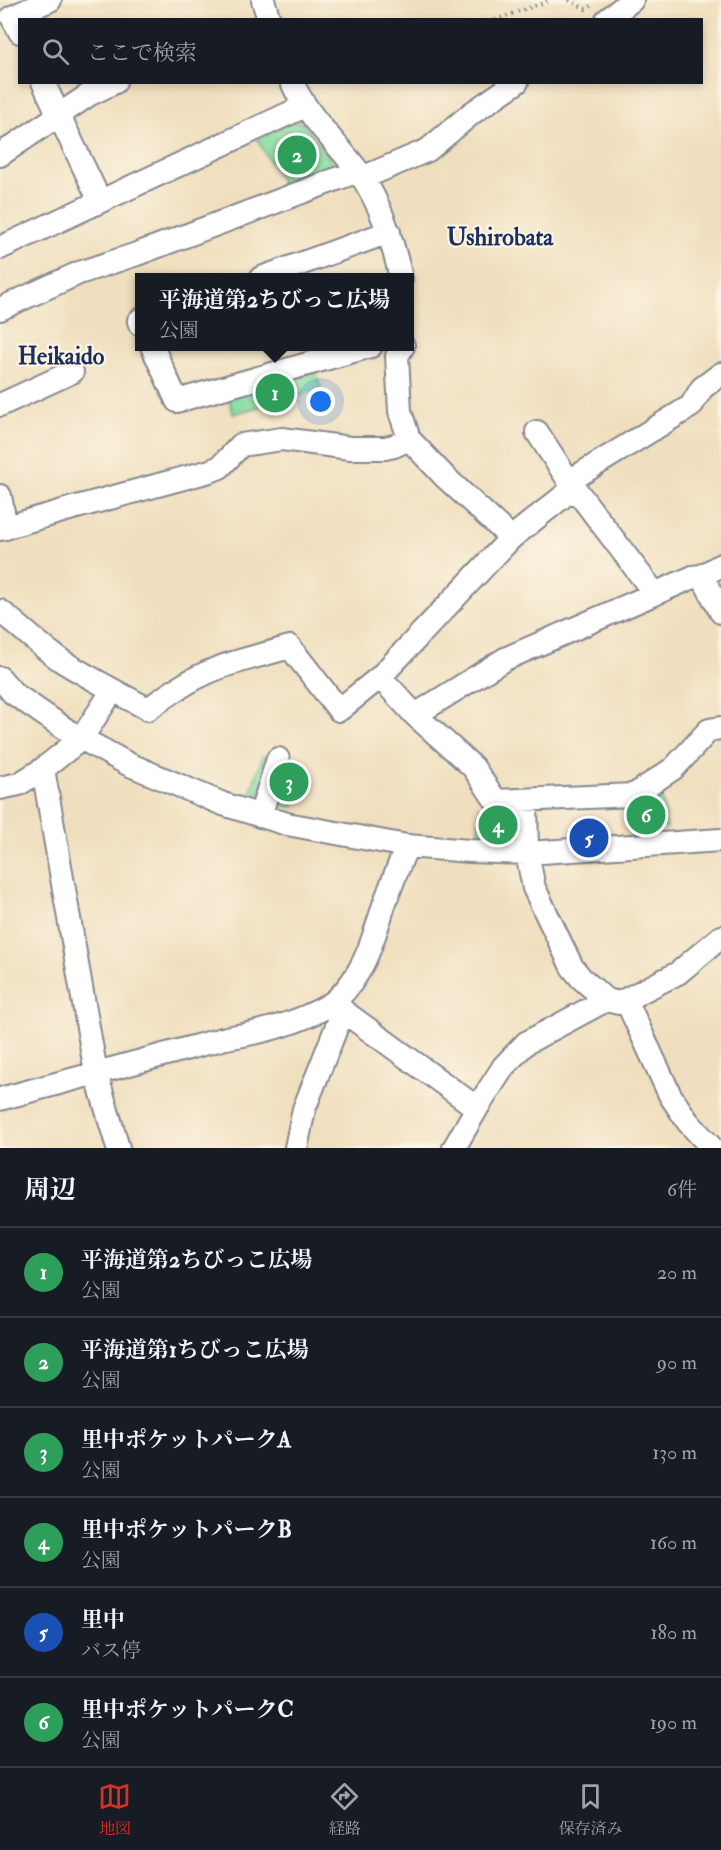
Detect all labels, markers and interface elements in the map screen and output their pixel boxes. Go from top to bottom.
search box [18,18,703,84]
icon: search [39,35,72,68]
text: ここで検索 [87,39,197,67]
pin: 2 [278,132,316,178]
district label: Ushirobata [447,222,554,253]
popup [135,273,414,351]
text: 平海道第2ちびっこ広場 [159,286,390,314]
text: 公園 [159,318,199,343]
district label: Heikaido [18,341,105,372]
pin: 1 [256,370,294,416]
your location [306,387,335,416]
pin: 3 [270,760,308,804]
pin: 6 [626,792,666,838]
pin: 4 [478,802,518,848]
pin: 5 [570,816,608,860]
text: 周辺 [24,1174,76,1206]
text: 6件 [667,1177,697,1202]
text: 平海道第2ちびっこ広場 [81,1246,312,1274]
text: 1 [40,1260,47,1285]
text: 20 m [657,1260,697,1285]
text: 公園 [81,1278,121,1303]
text: 平海道第1ちびっこ広場 [81,1336,309,1364]
text: 2 [38,1350,49,1375]
text: 90 m [657,1350,697,1375]
text: 公園 [81,1368,121,1393]
text: 里中ポケットパークA [81,1426,291,1454]
text: 3 [40,1440,47,1465]
text: 130 m [652,1440,697,1465]
text: 公園 [81,1458,121,1483]
text: 里中ポケットパークB [81,1516,292,1544]
text: 4 [38,1530,49,1555]
text: 160 m [650,1530,697,1555]
text: 公園 [81,1548,121,1573]
text: 里中 [81,1606,125,1634]
text: 5 [39,1620,48,1645]
text: 180 m [650,1620,697,1645]
text: バス停 [81,1638,141,1663]
text: 里中ポケットパークC [81,1696,294,1724]
text: 6 [38,1710,49,1735]
text: 190 m [650,1710,697,1735]
text: 公園 [81,1728,121,1753]
tab: 地図 [98,1780,131,1839]
tab: 経路 [328,1780,361,1839]
tab: 保存済み [558,1780,622,1839]

